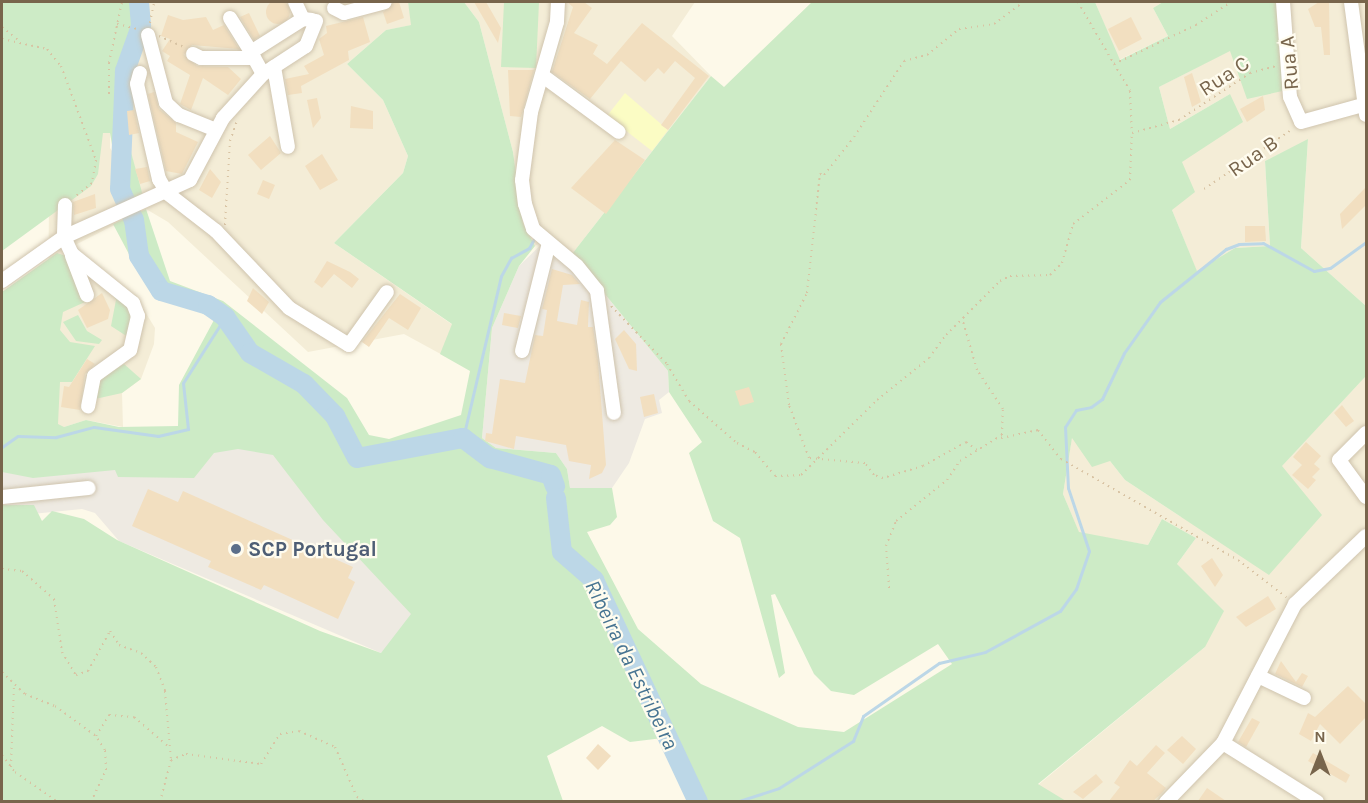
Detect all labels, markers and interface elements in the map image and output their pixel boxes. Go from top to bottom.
street label: Rua A [1274,35,1304,91]
street label: Rua C [1194,50,1254,102]
street label: Rua B [1223,130,1283,182]
place label: SCP Portugal [248,536,377,562]
marker: SCP Portugal [229,542,243,556]
water label: Ribeira da Estribeira [579,576,683,754]
north arrow [1290,725,1350,785]
text: N [1314,727,1326,746]

